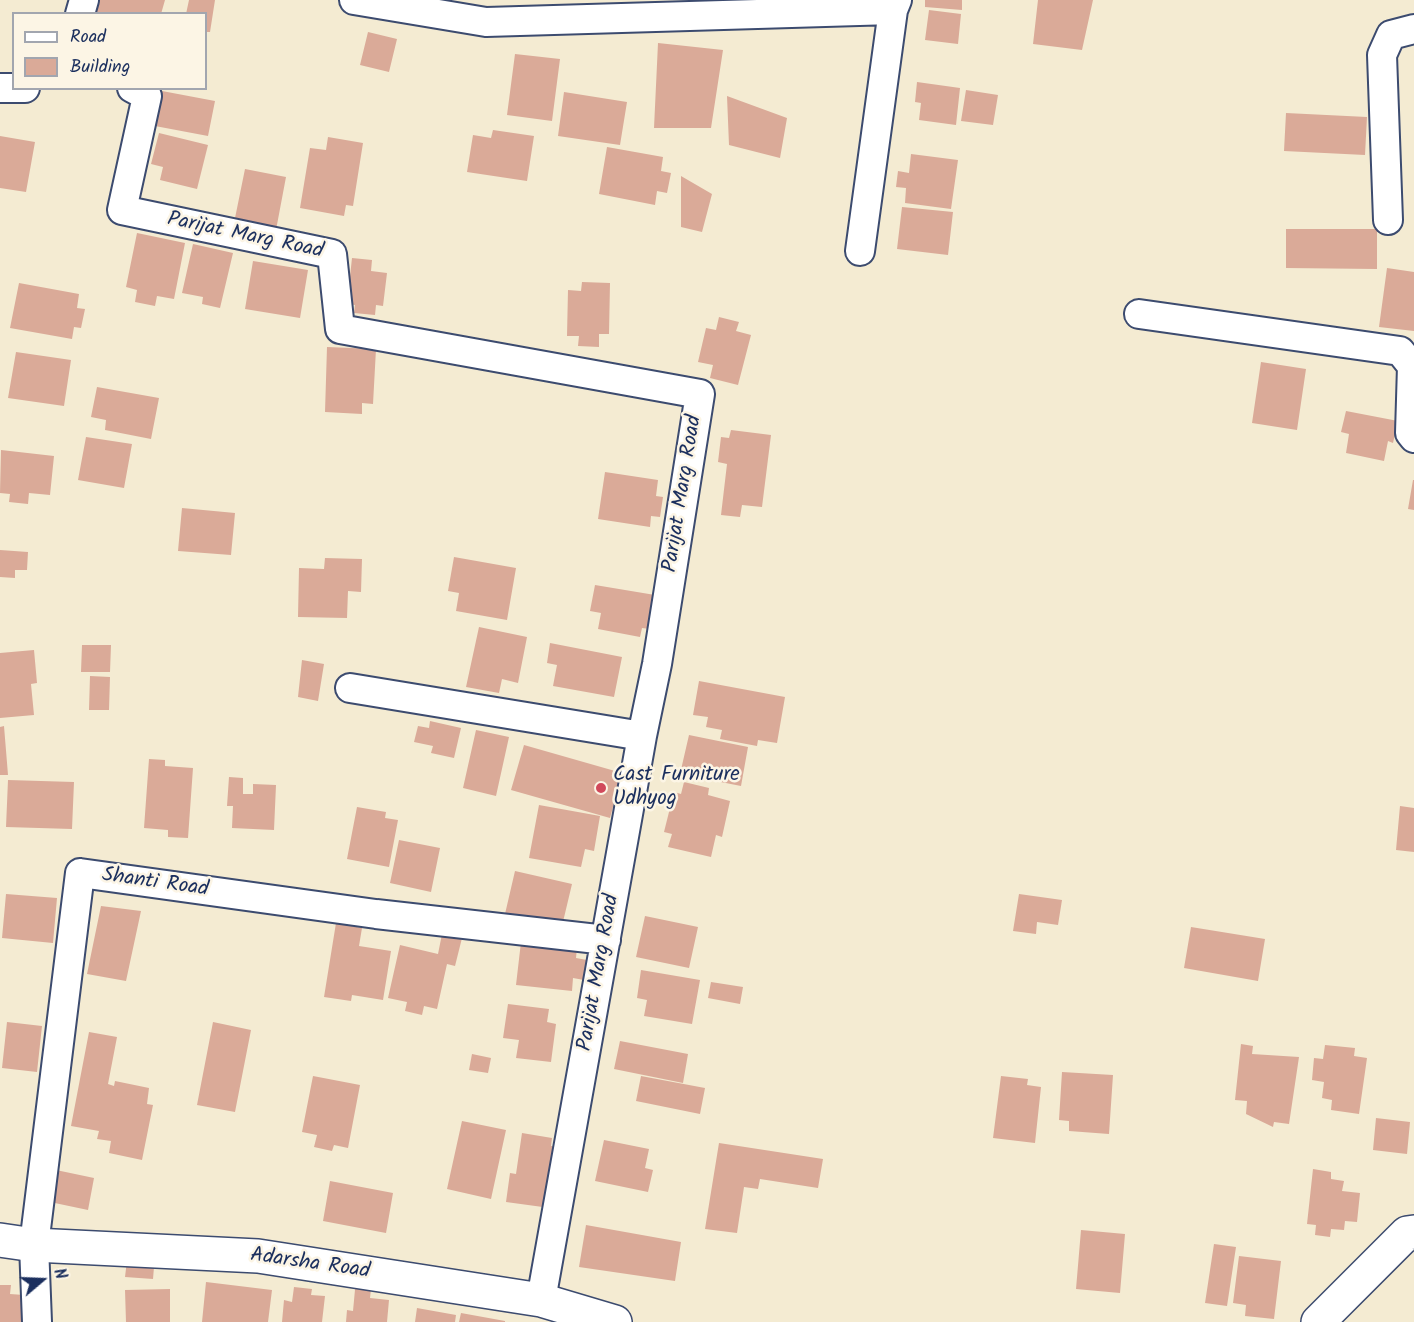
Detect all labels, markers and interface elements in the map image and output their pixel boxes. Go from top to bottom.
legend [12,12,207,90]
text: Road [70,23,106,52]
text: Building [70,53,130,82]
street label: Parijat Marg Road [165,208,325,266]
street label: Parijat Marg Road [659,414,709,574]
place label: Cast Furniture Udhyog [613,763,740,813]
marker: Cast Furniture Udhyog [594,781,608,795]
street label: Shanti Road [100,864,210,904]
street label: Parijat Marg Road [574,893,626,1053]
street label: Adarsha Road [249,1244,371,1286]
north arrow [12,1250,72,1310]
text: N [46,1265,73,1283]

